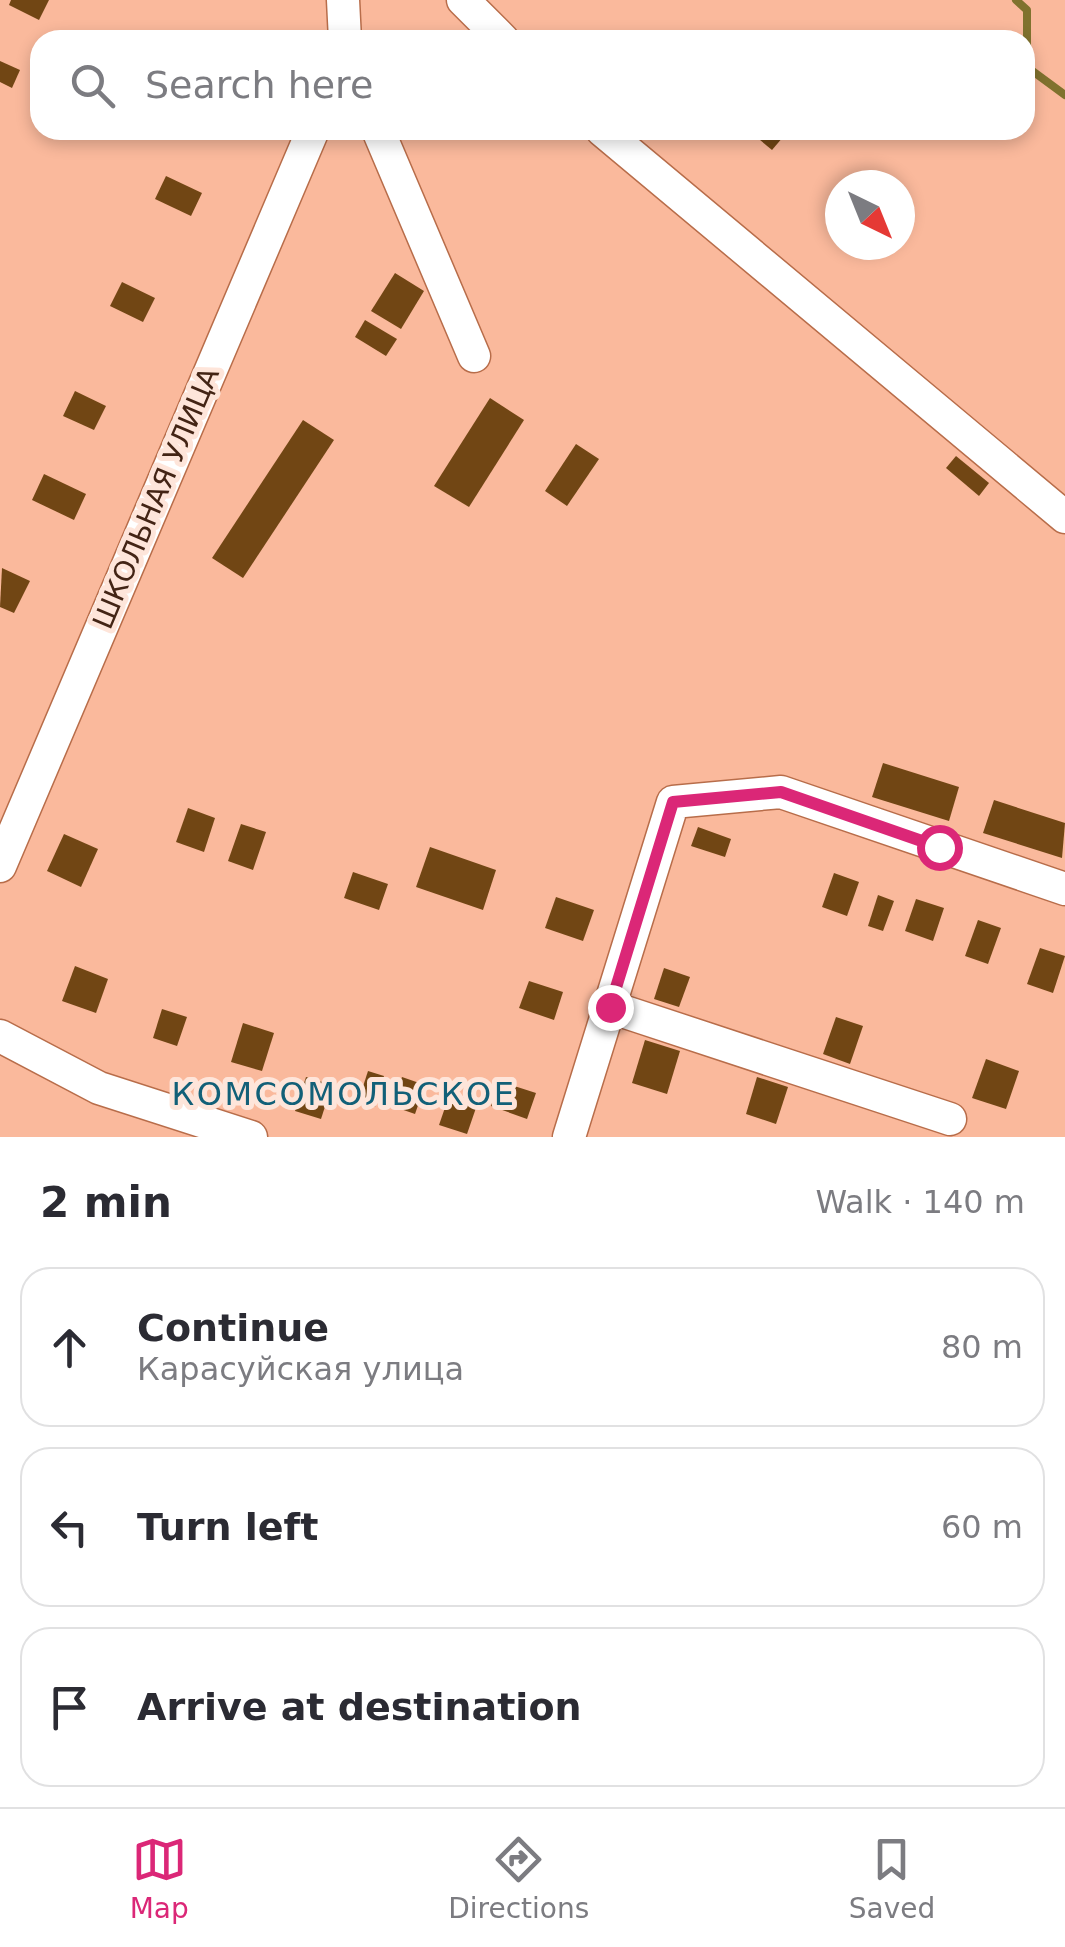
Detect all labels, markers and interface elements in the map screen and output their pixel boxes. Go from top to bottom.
search box [30,30,1035,140]
icon: search [65,58,120,113]
text: Search here [145,63,373,107]
north arrow [825,170,915,260]
street label: ШКОЛЬНАЯ УЛИЦА [86,362,226,634]
route start [917,825,963,871]
route end [588,985,634,1031]
district label: КОМСОМОЛЬСКОЕ [172,1075,516,1113]
text: 2 min [40,1178,172,1227]
text: Walk · 140 m [815,1183,1025,1221]
text: Continue [137,1306,329,1350]
icon: ahead [42,1320,97,1375]
text: 80 m [941,1328,1023,1366]
text: Карасуйская улица [137,1350,464,1388]
icon: left [42,1500,97,1555]
text: Turn left [137,1505,318,1549]
text: 60 m [941,1508,1023,1546]
icon: arrive [42,1680,97,1735]
text: Arrive at destination [137,1685,582,1729]
tab: Map [130,1832,189,1925]
tab: Directions [448,1832,589,1925]
tab: Saved [849,1832,935,1925]

